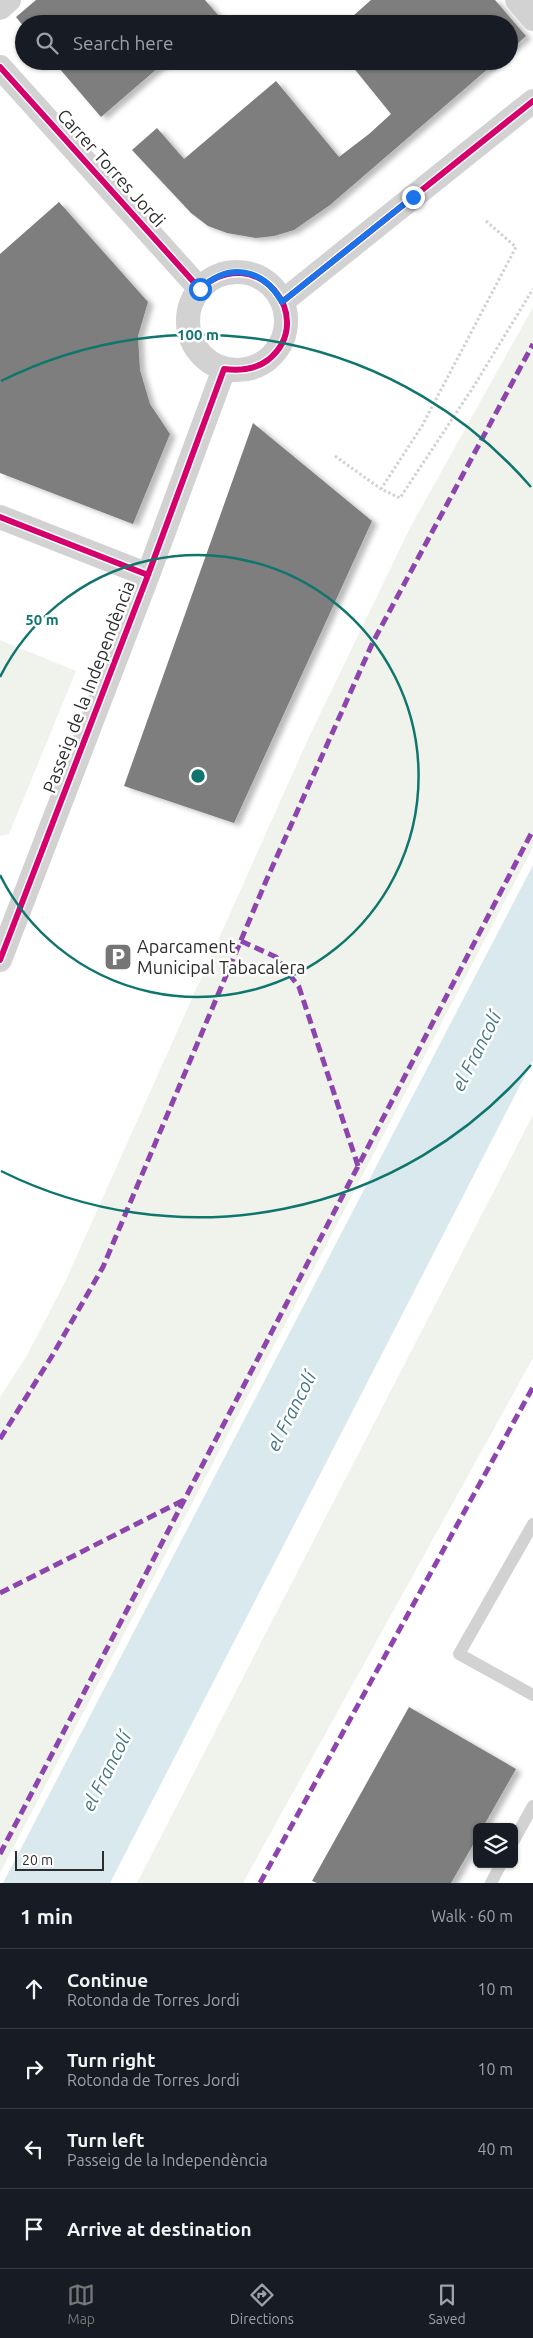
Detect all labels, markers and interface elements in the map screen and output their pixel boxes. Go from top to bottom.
search box [15,15,518,70]
icon: search [33,29,61,57]
text: Search here [73,32,173,54]
street label: Carrer Torres Jordi [54,105,170,230]
route end [402,186,425,209]
route start [189,278,212,301]
text: 100 m [177,326,219,343]
street label: Passeig de la Independència [38,578,138,796]
text: 50 m [25,611,59,628]
centre of rings [189,767,207,785]
place label: Aparcament Municipal Tabacalera [137,936,306,977]
parking icon: Aparcament Municipal Tabacalera [103,942,133,972]
water label: el Francolí [447,1006,506,1094]
water label: el Francolí [262,1366,321,1454]
water label: el Francolí [77,1726,136,1814]
map controls [473,1823,518,1868]
button: layers [473,1823,518,1868]
scale bar [15,1848,104,1871]
text: 20 m [22,1852,53,1868]
text: 1 min [20,1904,73,1928]
text: Walk · 60 m [431,1907,513,1925]
text: Continue [67,1969,148,1991]
icon: ahead [20,1975,48,2003]
text: 10 m [477,1980,513,1998]
text: Rotonda de Torres Jordi [67,1991,240,2009]
text: Turn right [67,2049,155,2071]
icon: right [20,2055,48,2083]
text: 10 m [477,2060,513,2078]
text: Rotonda de Torres Jordi [67,2071,240,2089]
text: Turn left [67,2129,145,2151]
icon: left [20,2135,48,2163]
text: 40 m [477,2140,513,2158]
text: Passeig de la Independència [67,2151,268,2169]
icon: arrive [20,2215,48,2243]
text: Arrive at destination [67,2218,252,2240]
tab: Map [67,2281,95,2327]
tab: Directions [230,2281,294,2327]
tab: Saved [428,2281,466,2327]

